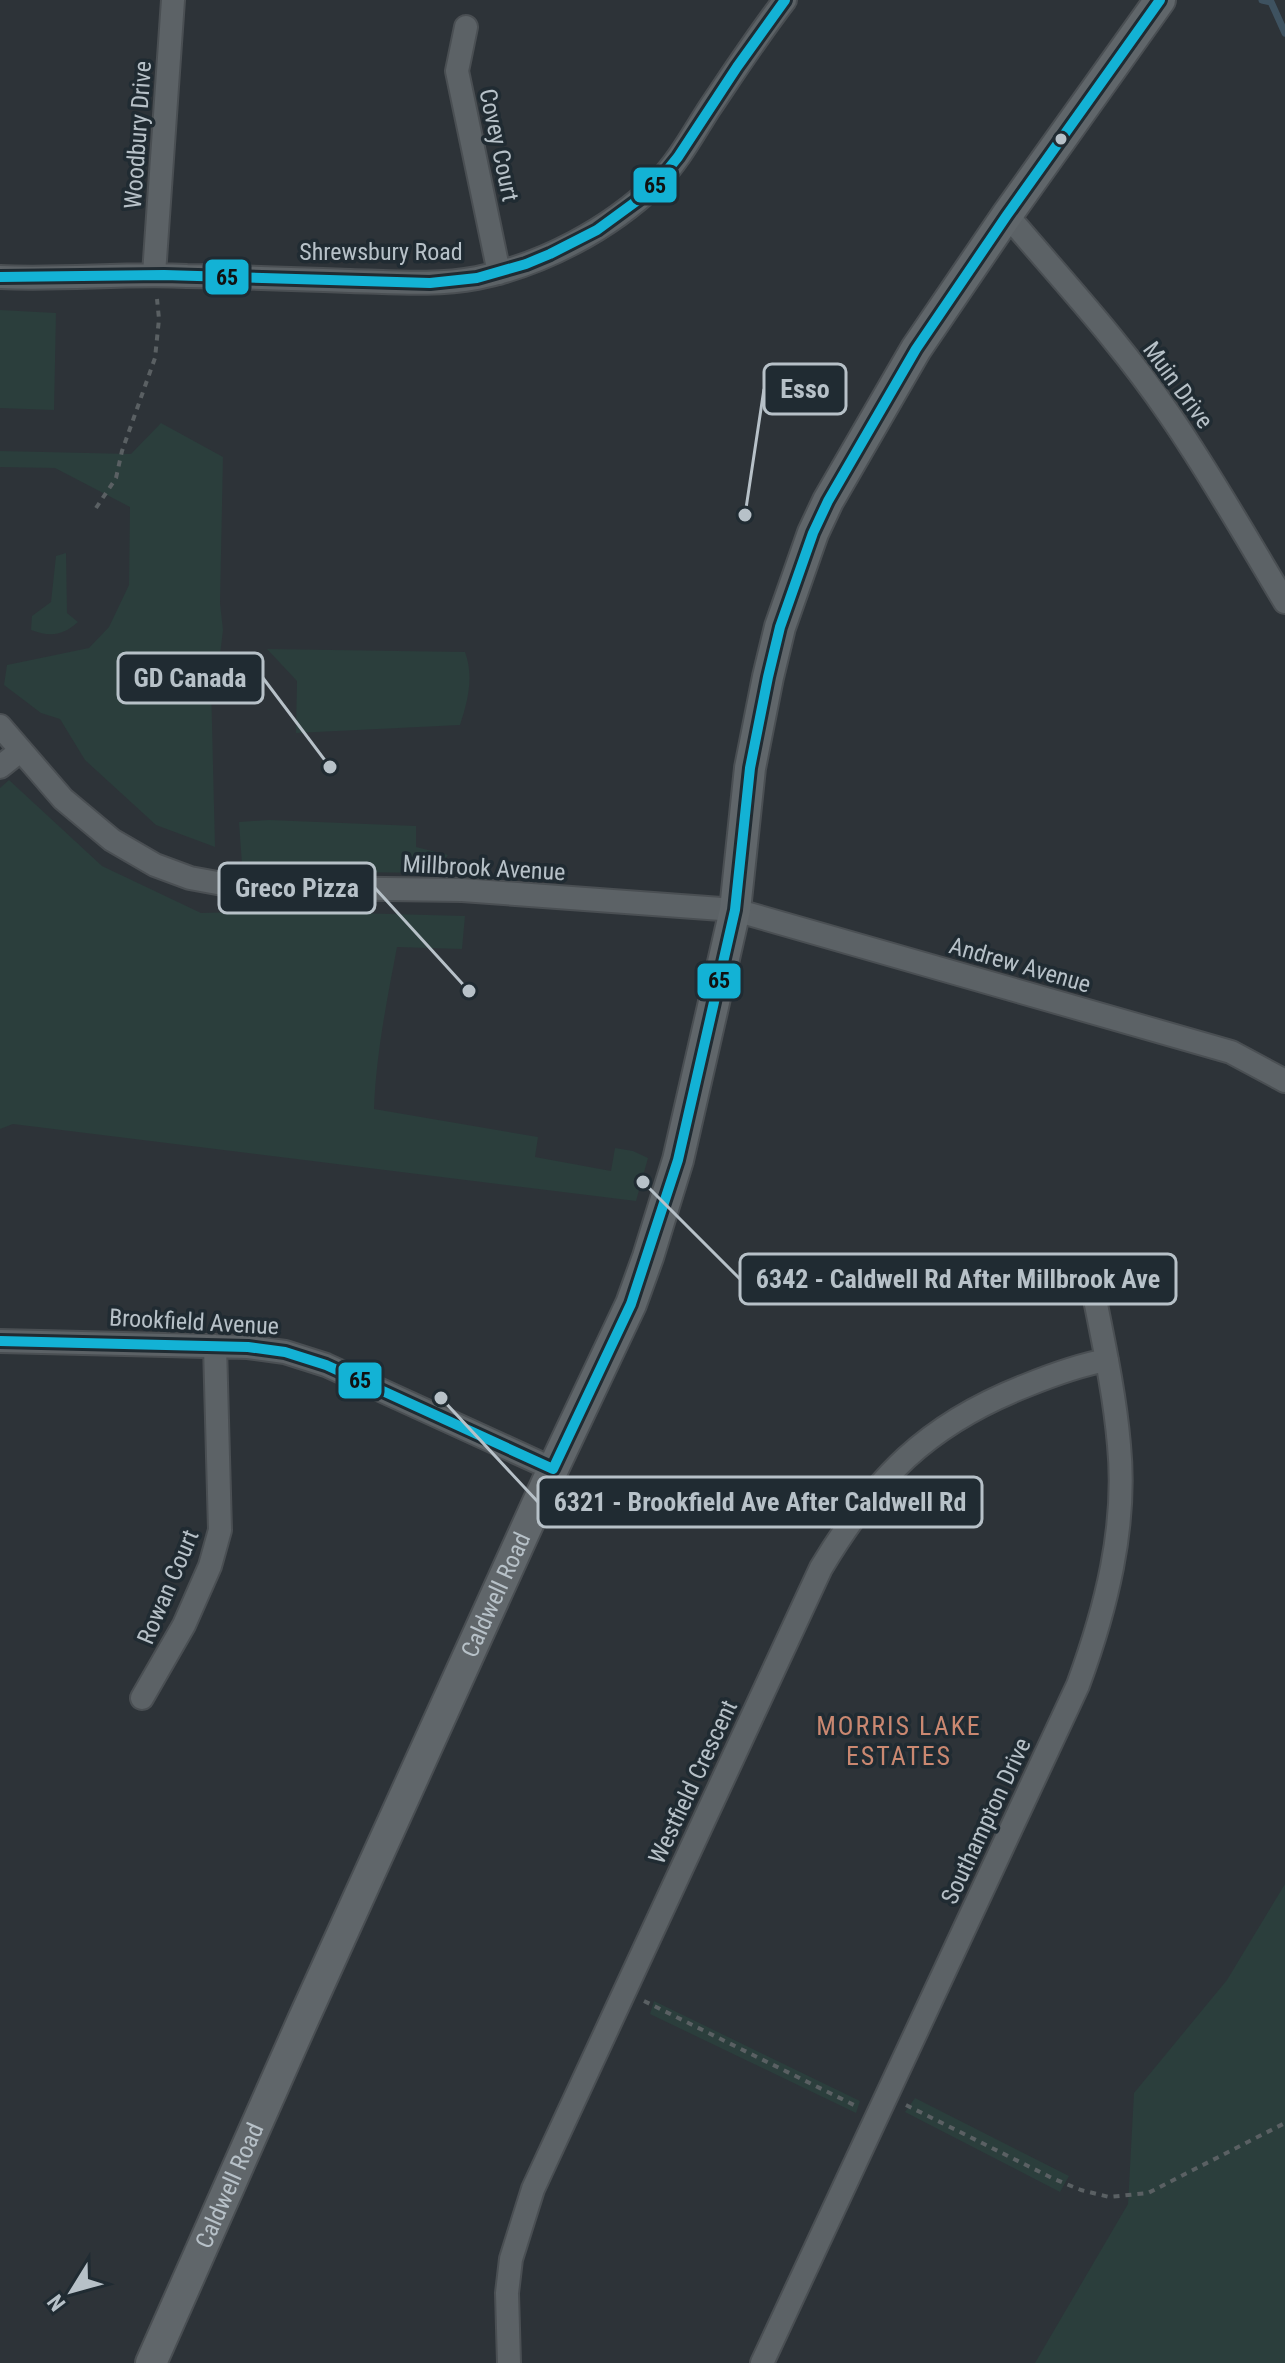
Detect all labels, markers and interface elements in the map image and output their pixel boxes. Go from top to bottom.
street label: Woodbury Drive [119,60,157,210]
street label: Covey Court [473,86,525,204]
unlabelled marker [1053,131,1069,147]
line badge: 65 [632,166,678,204]
text: 65 [644,173,666,198]
street label: Shrewsbury Road [299,238,463,266]
line badge: 65 [204,258,250,296]
text: 65 [216,265,238,290]
street label: Muin Drive [1137,336,1219,434]
callout: Esso [764,364,846,414]
text: Esso [780,374,830,404]
callout: GD Canada [118,653,263,703]
text: GD Canada [133,663,247,693]
street label: Millbrook Avenue [402,850,566,886]
callout: Greco Pizza [219,863,375,913]
text: Greco Pizza [235,873,359,903]
street label: Andrew Avenue [946,931,1094,999]
line badge: 65 [696,962,742,1000]
text: 65 [708,968,730,993]
callout: 6342 - Caldwell Rd After Millbrook Ave [740,1254,1176,1304]
text: 6342 - Caldwell Rd After Millbrook Ave [756,1264,1160,1294]
street label: Brookfield Avenue [108,1304,280,1340]
line badge: 65 [337,1361,383,1400]
text: 65 [349,1368,371,1393]
callout: 6321 - Brookfield Ave After Caldwell Rd [538,1477,982,1527]
text: 6321 - Brookfield Ave After Caldwell Rd [554,1487,966,1517]
street label: Rowan Court [131,1526,205,1648]
street label: Caldwell Road [455,1528,536,1662]
street label: Westfield Crescent [643,1696,743,1868]
district label: MORRIS LAKE ESTATES [816,1711,982,1771]
street label: Southampton Drive [935,1733,1037,1909]
street label: Caldwell Road [190,2119,270,2253]
north arrow [32,2251,112,2331]
text: N [42,2290,70,2316]

